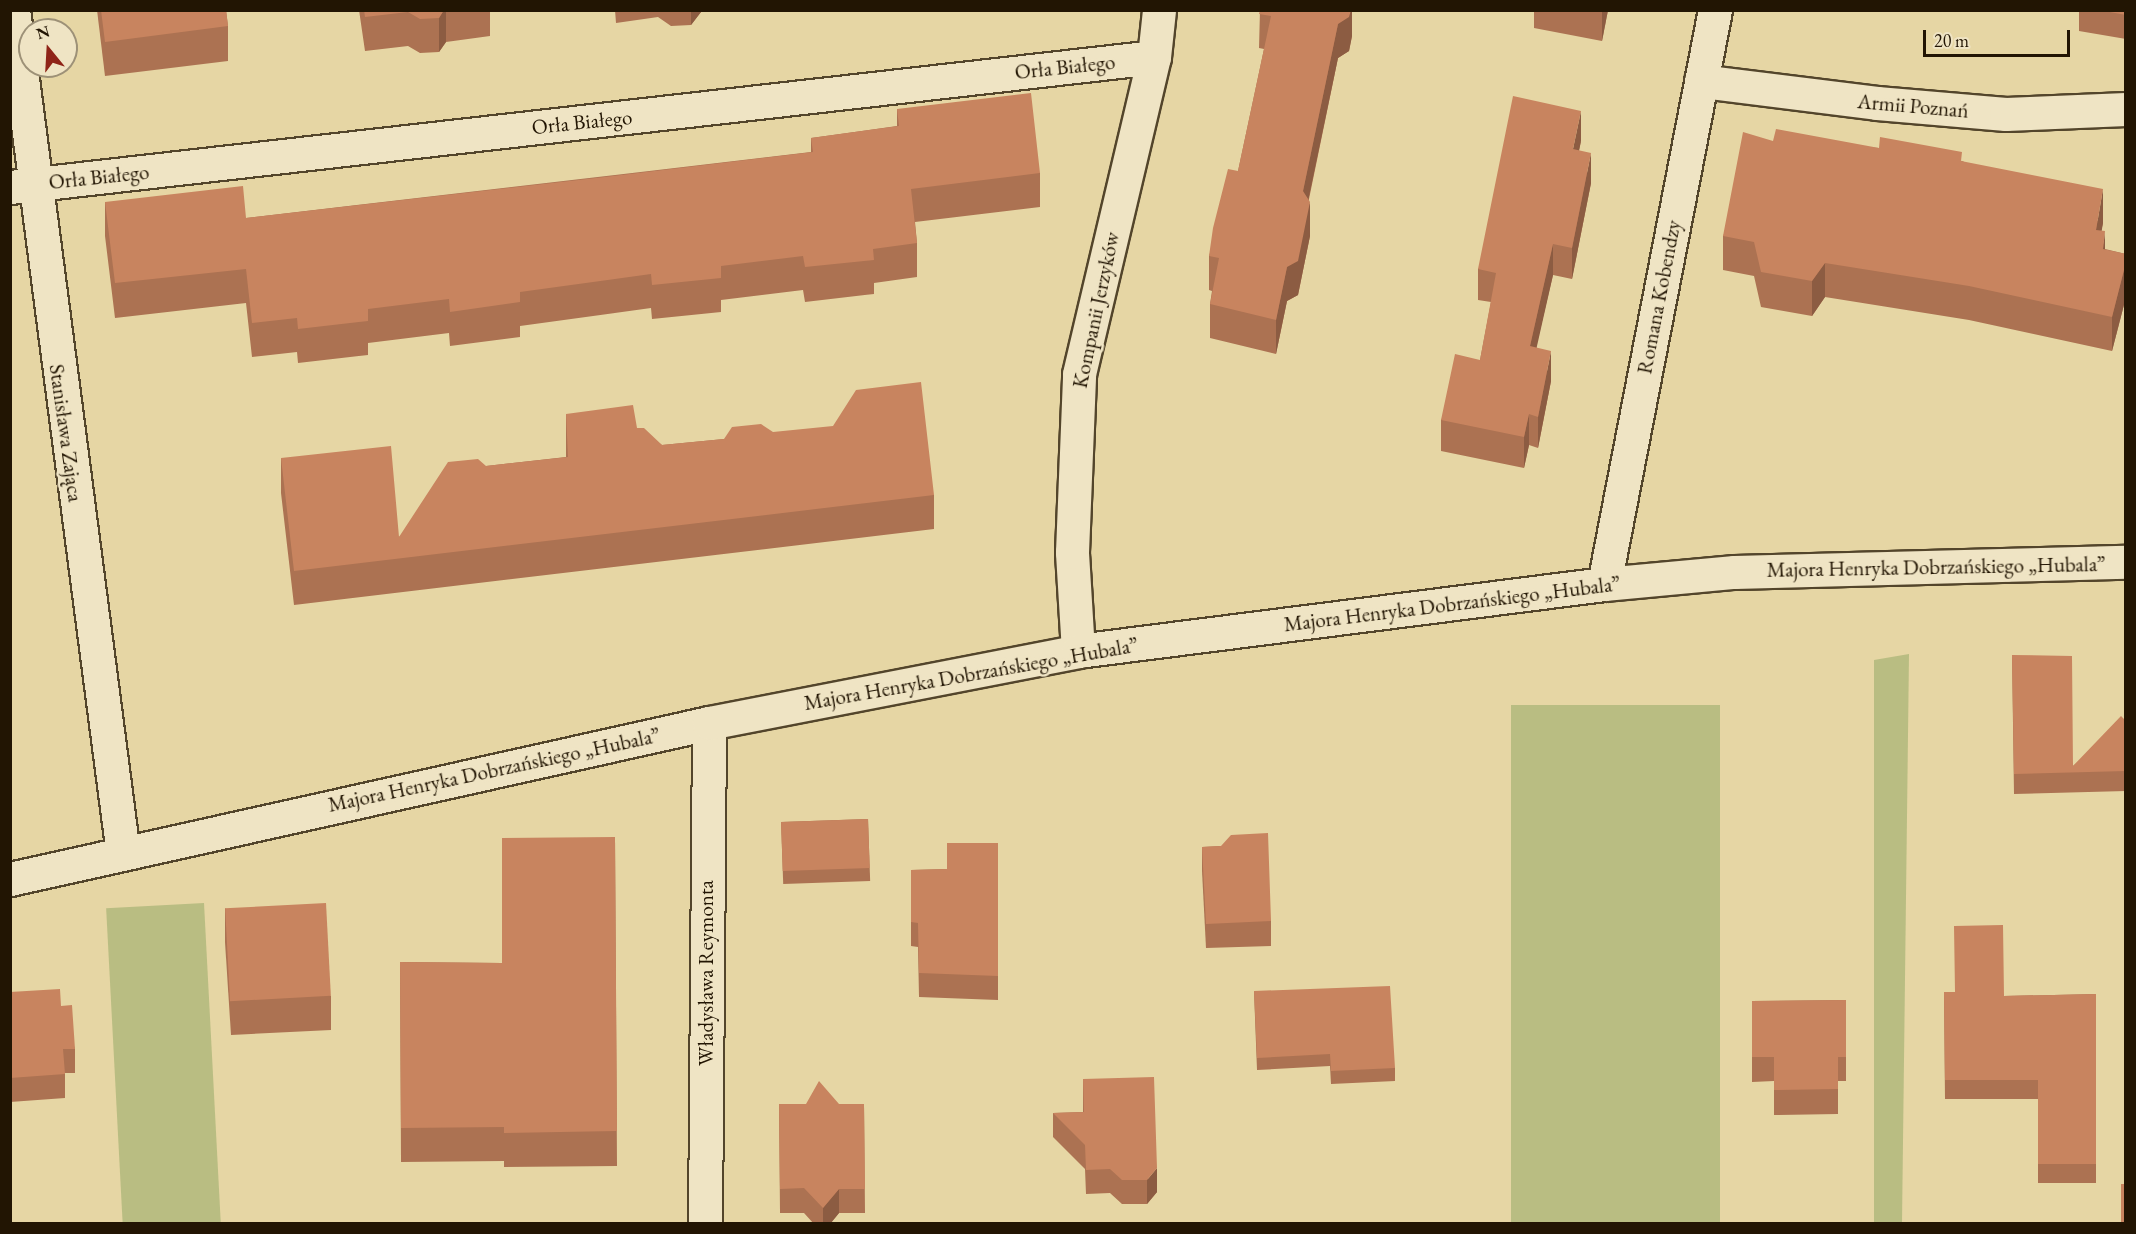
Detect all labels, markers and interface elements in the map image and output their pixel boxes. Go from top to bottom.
north arrow [18,18,78,78]
scale bar [1926,18,2073,56]
text: N [33,20,52,44]
text: 20 m [1934,29,1969,52]
street label: Orła Białego [1013,49,1117,85]
street label: Armii Poznań [1856,89,1970,123]
street label: Orła Białego [530,104,634,140]
street label: Orła Białego [47,159,151,195]
street label: Romana Kobendzy [1632,218,1686,376]
street label: Kompanii Jerzyków [1067,229,1125,391]
street label: Stanisława Zająca [44,363,88,503]
street label: Majora Henryka Dobrzańskiego „Hubala” [1766,551,2106,583]
street label: Majora Henryka Dobrzańskiego „Hubala” [1282,571,1622,637]
street label: Majora Henryka Dobrzańskiego „Hubala” [802,632,1140,716]
street label: Majora Henryka Dobrzańskiego „Hubala” [326,722,662,818]
street label: Władysława Reymonta [693,880,719,1066]

